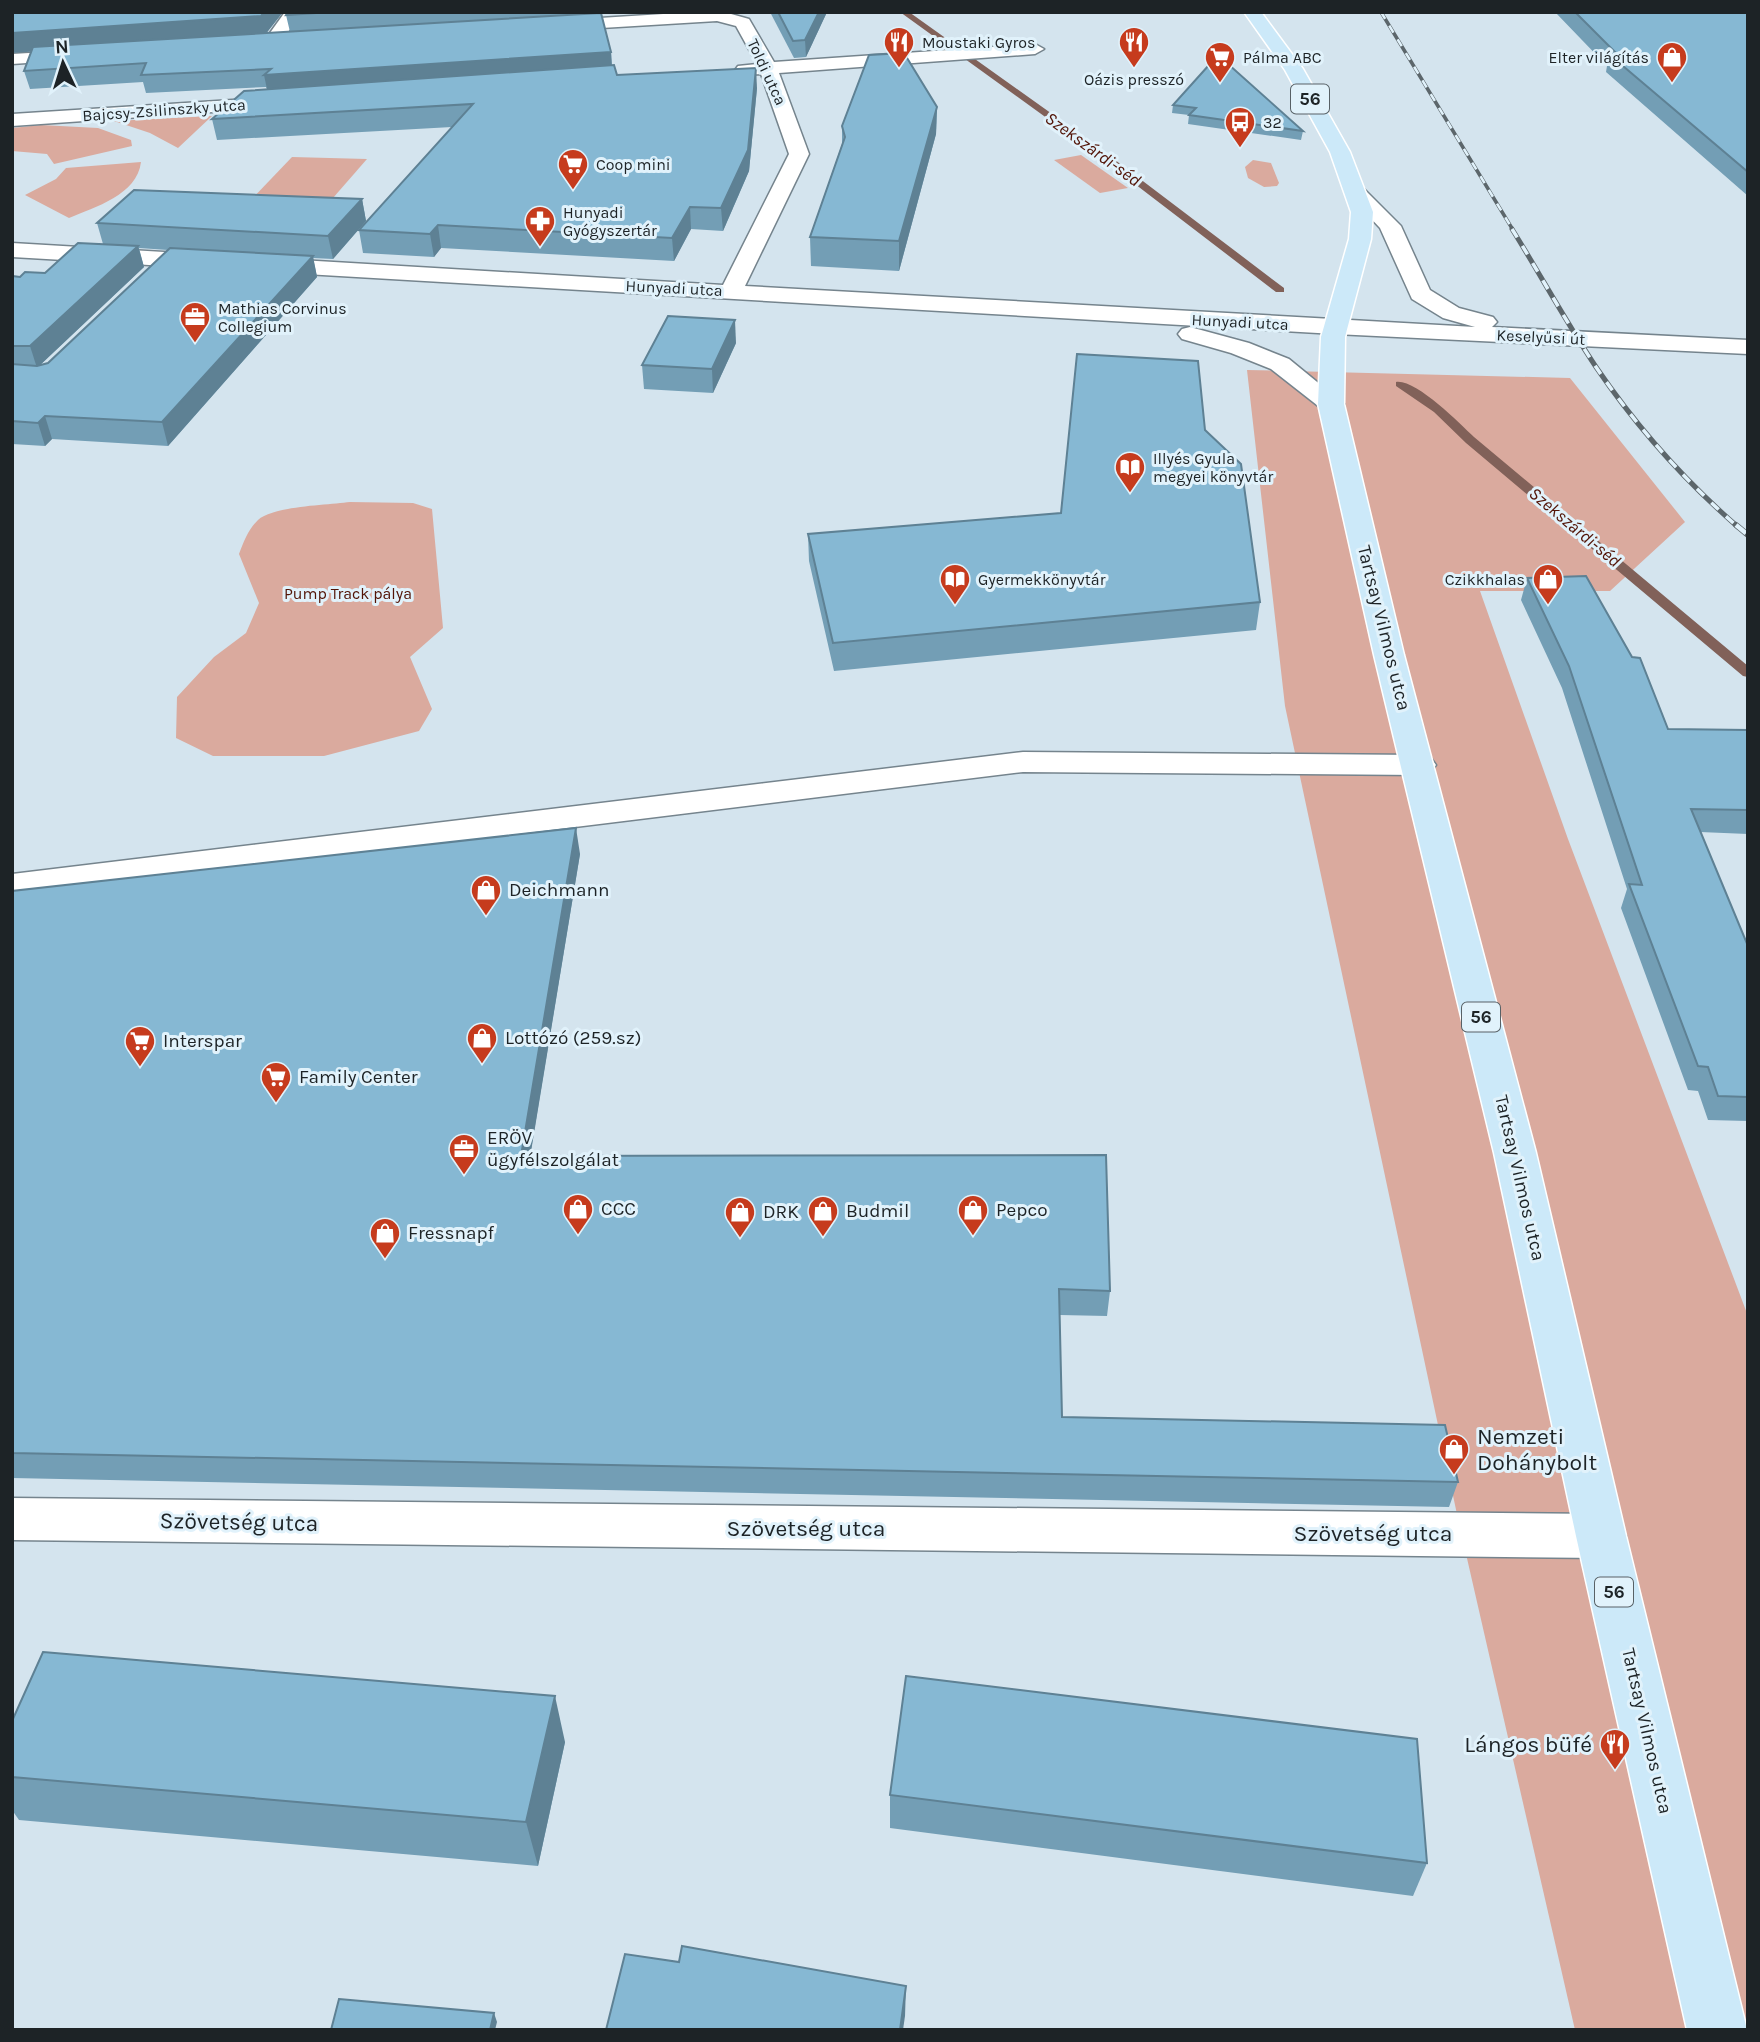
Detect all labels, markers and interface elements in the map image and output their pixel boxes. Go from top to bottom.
restaurant icon: Moustaki Gyros [882,25,916,69]
restaurant icon: Oázis presszó [1117,25,1151,69]
north arrow [28,28,98,98]
place label: Moustaki Gyros [922,33,1036,52]
text: N [54,36,69,58]
street label: Toldi utca [743,36,791,108]
supermarket icon: Pálma ABC [1203,40,1237,84]
shop icon: Elter világítás [1655,40,1689,84]
place label: Pálma ABC [1243,48,1322,67]
place label: Elter világítás [1549,48,1649,67]
place label: Oázis presszó [1084,70,1184,89]
road number: 56 [1291,84,1329,114]
street label: Bajcsy-Zsilinszky utca [82,95,246,125]
bus stop icon: 32 [1223,105,1257,149]
water label: Szekszárdi-séd [1041,107,1145,191]
place label: 32 [1263,113,1282,132]
supermarket icon: Coop mini [556,147,590,191]
place label: Coop mini [596,155,671,174]
place label: Hunyadi Gyógyszertár [563,203,657,240]
pharmacy icon: Hunyadi Gyógyszertár [523,204,557,248]
street label: Hunyadi utca [625,276,723,300]
place label: Mathias Corvinus Collegium [218,299,347,336]
office icon: Mathias Corvinus Collegium [178,300,212,344]
street label: Hunyadi utca [1191,310,1289,334]
street label: Keselyűsi út [1496,325,1586,349]
place label: Illyés Gyula megyei könyvtár [1153,449,1273,486]
library icon: Illyés Gyula megyei könyvtár [1113,450,1147,494]
water label: Szekszárdi-séd [1525,482,1626,572]
street label: Tartsay Vilmos utca [1353,543,1415,713]
library icon: Gyermekkönyvtár [938,562,972,606]
shop icon: Czikkhalas [1531,562,1565,606]
place label: Gyermekkönyvtár [978,570,1106,589]
place label: Czikkhalas [1445,570,1525,589]
park label: Pump Track pálya [284,584,412,603]
shop icon: Deichmann [469,873,503,917]
place label: Deichmann [509,879,609,901]
road number: 56 [1462,1002,1500,1032]
shop icon: Lottózó (259.sz) [465,1021,499,1065]
supermarket icon: Interspar [123,1024,157,1068]
place label: Lottózó (259.sz) [505,1027,642,1049]
place label: Interspar [163,1030,242,1052]
supermarket icon: Family Center [259,1060,293,1104]
place label: Family Center [299,1066,418,1088]
street label: Tartsay Vilmos utca [1490,1093,1550,1263]
place label: ERÖV ügyfélszolgálat [487,1127,619,1171]
office icon: ERÖV ügyfélszolgálat [447,1132,481,1176]
shop icon: CCC [561,1192,595,1236]
shop icon: Pepco [956,1193,990,1237]
shop icon: Budmil [806,1194,840,1238]
shop icon: DRK [723,1195,757,1239]
place label: CCC [601,1198,636,1220]
place label: Pepco [996,1199,1048,1221]
place label: Budmil [846,1200,909,1222]
place label: DRK [763,1201,799,1223]
shop icon: Fressnapf [368,1216,402,1260]
place label: Fressnapf [408,1222,495,1244]
place label: Nemzeti Dohánybolt [1477,1423,1598,1476]
shop icon: Nemzeti Dohánybolt [1437,1432,1471,1476]
street label: Szövetség utca [159,1507,319,1537]
street label: Szövetség utca [727,1515,885,1542]
street label: Szövetség utca [1294,1520,1452,1547]
road number: 56 [1595,1577,1633,1606]
street label: Tartsay Vilmos utca [1617,1646,1677,1816]
restaurant icon: Lángos büfé [1598,1727,1632,1771]
place label: Lángos büfé [1464,1731,1592,1758]

